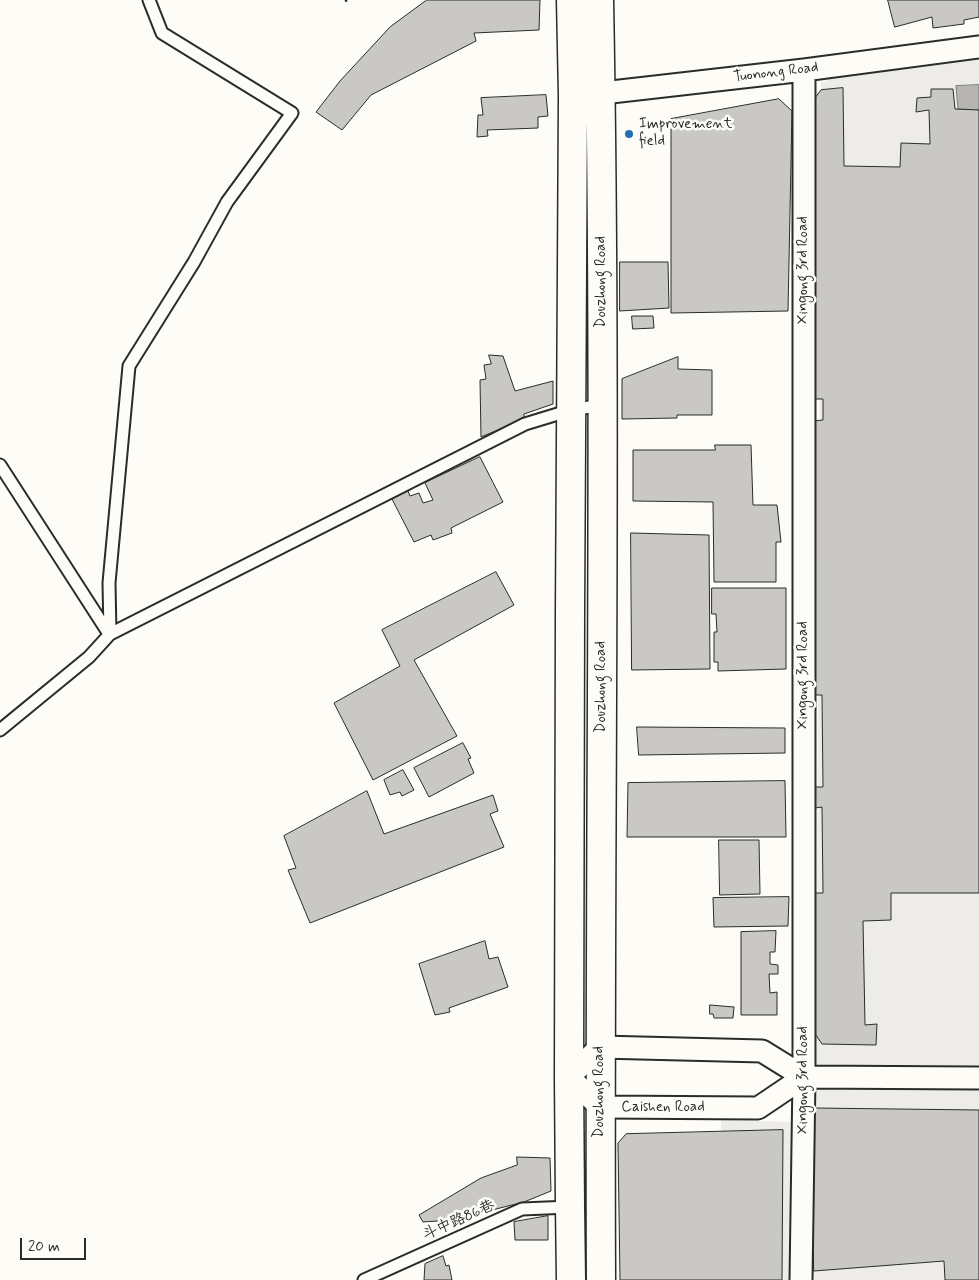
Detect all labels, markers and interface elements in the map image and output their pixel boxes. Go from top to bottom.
street label: Tuonong Road [732,59,820,87]
place label: Improvement field [639,116,733,151]
marker: Improvement field [623,128,635,140]
street label: Xingong 3rd Road [795,216,813,324]
street label: Douzhong Road [593,236,611,328]
street label: Xingong 3rd Road [795,621,813,729]
street label: Douzhong Road [593,641,611,733]
street label: Xingong 3rd Road [795,1026,813,1134]
street label: Douzhong Road [591,1046,609,1138]
street label: Caishen Road [621,1099,705,1117]
street label: 斗中路86巷 [420,1197,498,1245]
scale bar [22,1228,89,1260]
text: 20 m [28,1237,60,1257]

